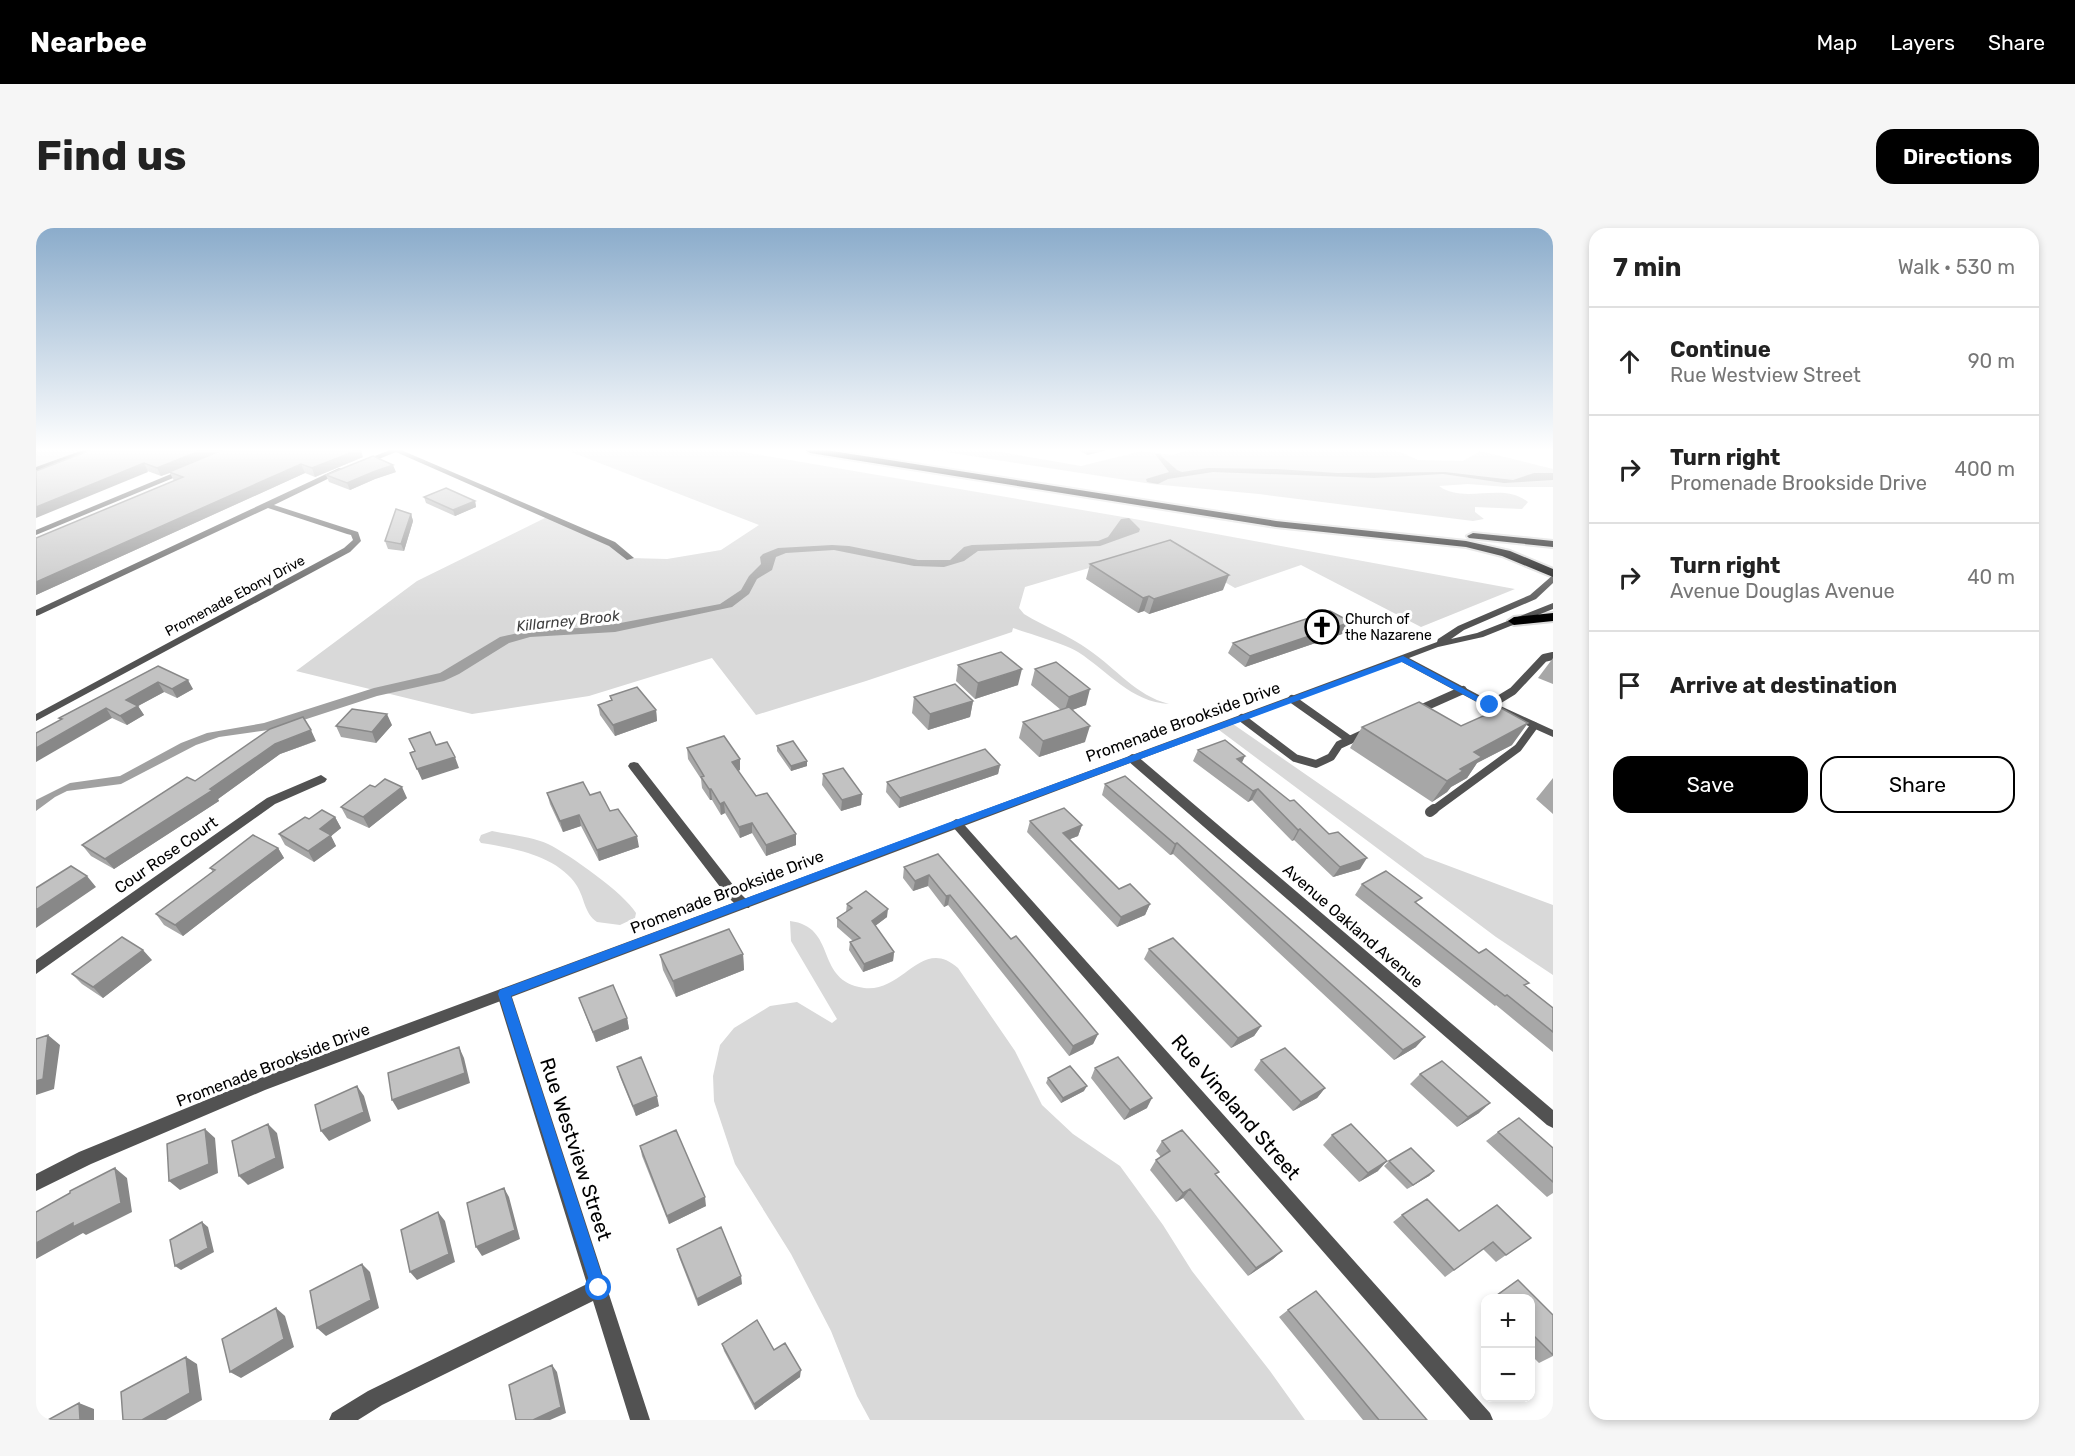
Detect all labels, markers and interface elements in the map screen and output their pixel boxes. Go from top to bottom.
text: Nearbee [30,26,147,59]
text: Map [1816,30,1857,55]
text: Layers [1890,30,1955,55]
text: Share [1988,30,2045,55]
button: Directions [1876,129,2039,184]
text: Find us [36,131,187,181]
text: 7 min [1613,252,1681,283]
text: Walk · 530 m [1898,255,2015,279]
text: Continue [1670,336,1771,363]
icon: ahead [1613,345,1646,378]
text: 90 m [1968,349,2015,373]
text: Rue Westview Street [1670,363,1861,387]
text: Turn right [1670,444,1780,471]
icon: right [1613,453,1646,486]
text: 400 m [1955,457,2015,481]
text: Promenade Brookside Drive [1670,471,1927,495]
street label: Promenade Ebony Drive [162,552,308,640]
text: Turn right [1670,552,1780,579]
icon: right [1613,561,1646,594]
text: 40 m [1967,565,2015,589]
text: Avenue Douglas Avenue [1670,579,1895,603]
water label: Killarney Brook [515,607,621,635]
church icon: Church of the Nazarene [1304,609,1340,645]
place label: Church of the Nazarene [1345,611,1432,644]
icon: arrive [1613,669,1646,702]
text: Arrive at destination [1670,672,1897,699]
street label: Promenade Brookside Drive [1083,678,1283,766]
route end [1476,691,1502,717]
button: Save [1613,756,1808,813]
button: Share [1820,756,2015,813]
street label: Cour Rose Court [111,812,221,898]
street label: Promenade Brookside Drive [628,846,826,938]
street label: Avenue Oakland Avenue [1279,860,1427,992]
street label: Promenade Brookside Drive [174,1019,372,1111]
street label: Rue Vineland Street [1166,1029,1306,1185]
street label: Rue Westview Street [535,1055,617,1244]
route start [585,1274,611,1300]
map controls [1481,1294,1535,1402]
button: + [1481,1294,1535,1348]
button: − [1481,1348,1535,1402]

